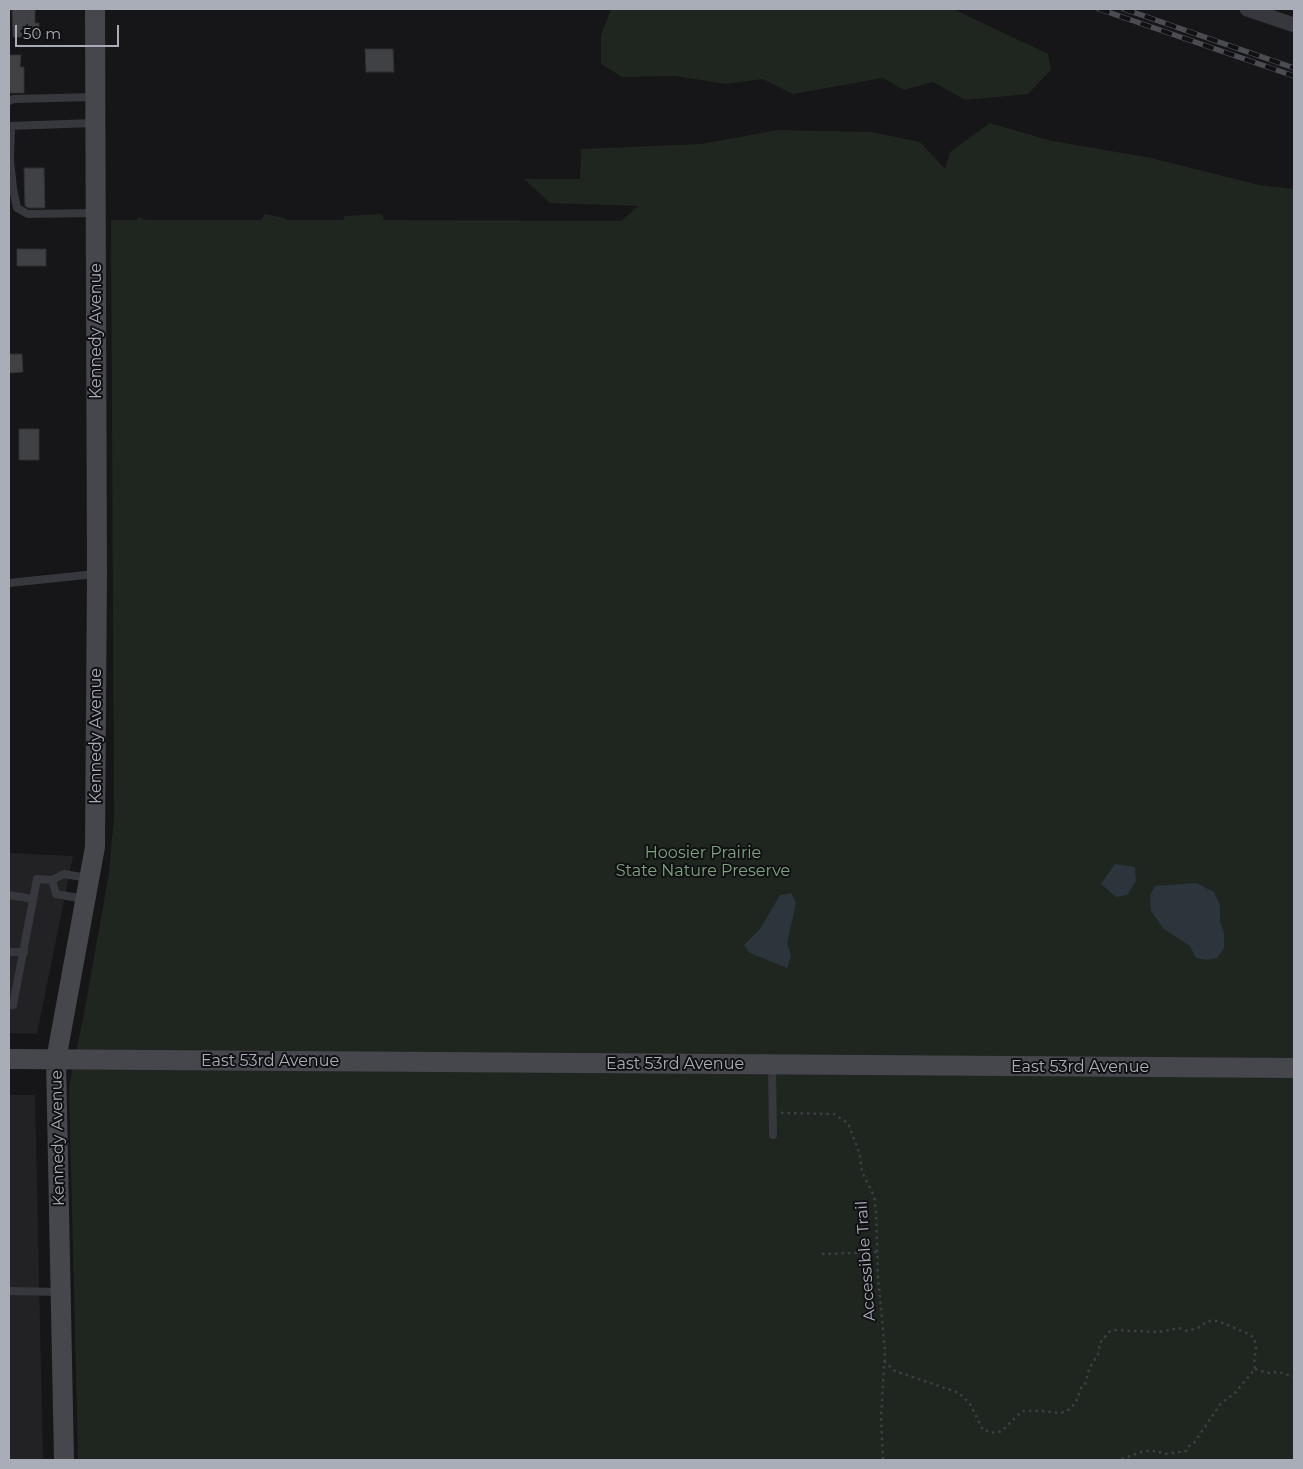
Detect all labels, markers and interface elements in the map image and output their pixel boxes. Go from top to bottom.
scale bar [18,15,121,47]
text: 50 m [23,24,61,43]
street label: Kennedy Avenue [86,263,106,399]
street label: Kennedy Avenue [86,668,106,804]
park label: Hoosier Prairie State Nature Preserve [616,843,790,881]
street label: East 53rd Avenue [201,1051,339,1071]
street label: East 53rd Avenue [606,1054,744,1074]
street label: East 53rd Avenue [1011,1057,1149,1077]
street label: Kennedy Avenue [47,1070,69,1206]
street label: Accessible Trail [852,1200,880,1322]

